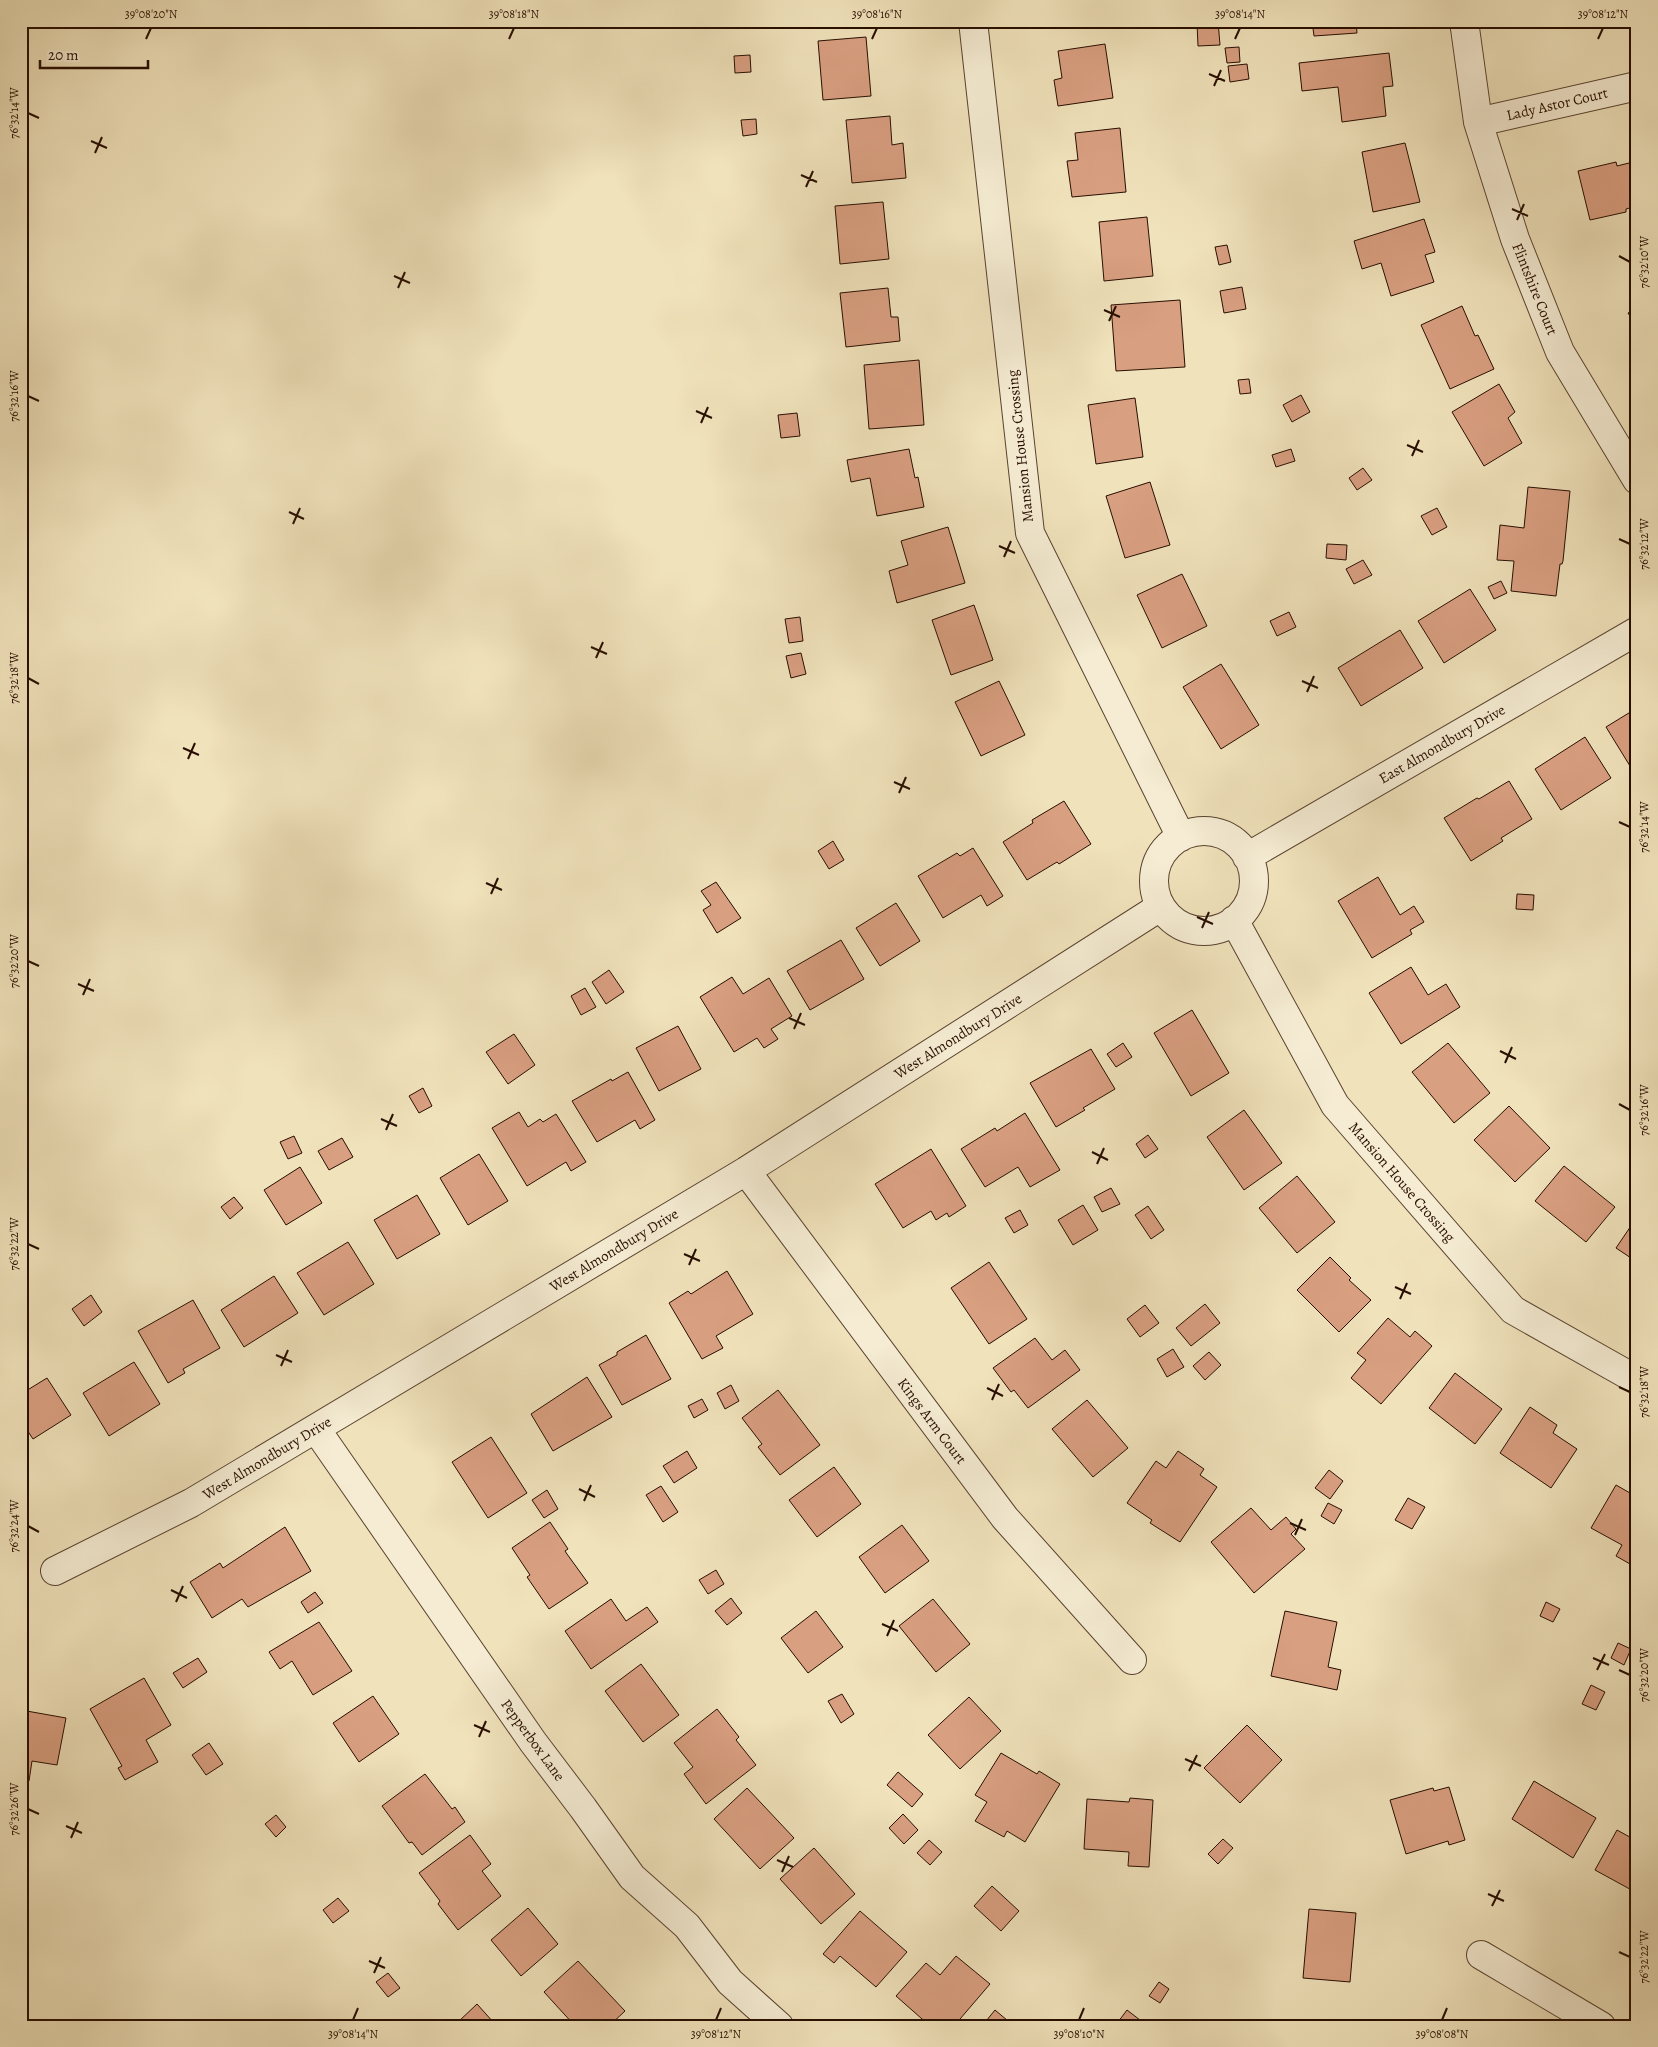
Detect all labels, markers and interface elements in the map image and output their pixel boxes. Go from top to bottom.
text: 39°08'20"N [125,6,178,22]
text: 39°08'18"N [489,6,540,22]
text: 39°08'16"N [852,6,902,22]
text: 39°08'14"N [1215,6,1265,22]
text: 39°08'12"N [1578,6,1629,22]
scale bar [40,38,148,70]
text: 20 m [48,45,79,65]
street label: Lady Astor Court [1504,83,1610,125]
text: 76°32'14"W [6,87,22,139]
text: 76°32'10"W [1636,235,1652,288]
street label: Flintshire Court [1507,240,1563,338]
street label: Mansion House Crossing [1002,368,1038,523]
text: 76°32'16"W [6,369,22,422]
text: 76°32'12"W [1636,517,1652,570]
text: 76°32'18"W [6,651,22,704]
street label: East Almondbury Drive [1375,699,1509,788]
text: 76°32'14"W [1636,801,1652,853]
text: 76°32'20"W [6,933,22,988]
street label: West Almondbury Drive [890,988,1026,1084]
text: 76°32'16"W [1636,1083,1652,1136]
street label: Mansion House Crossing [1344,1118,1460,1247]
street label: West Almondbury Drive [545,1203,682,1297]
text: 76°32'22"W [6,1217,22,1271]
text: 76°32'18"W [1636,1365,1652,1418]
street label: Kings Arm Court [893,1374,971,1468]
street label: West Almondbury Drive [198,1411,335,1505]
text: 76°32'24"W [6,1499,22,1552]
text: 76°32'20"W [1636,1647,1652,1702]
street label: Pepperbox Lane [496,1695,570,1785]
text: 76°32'26"W [6,1782,22,1836]
text: 76°32'22"W [1636,1930,1652,1984]
text: 39°08'14"N [328,2026,378,2042]
text: 39°08'12"N [691,2026,742,2042]
text: 39°08'10"N [1053,2026,1105,2042]
text: 39°08'08"N [1416,2026,1469,2042]

